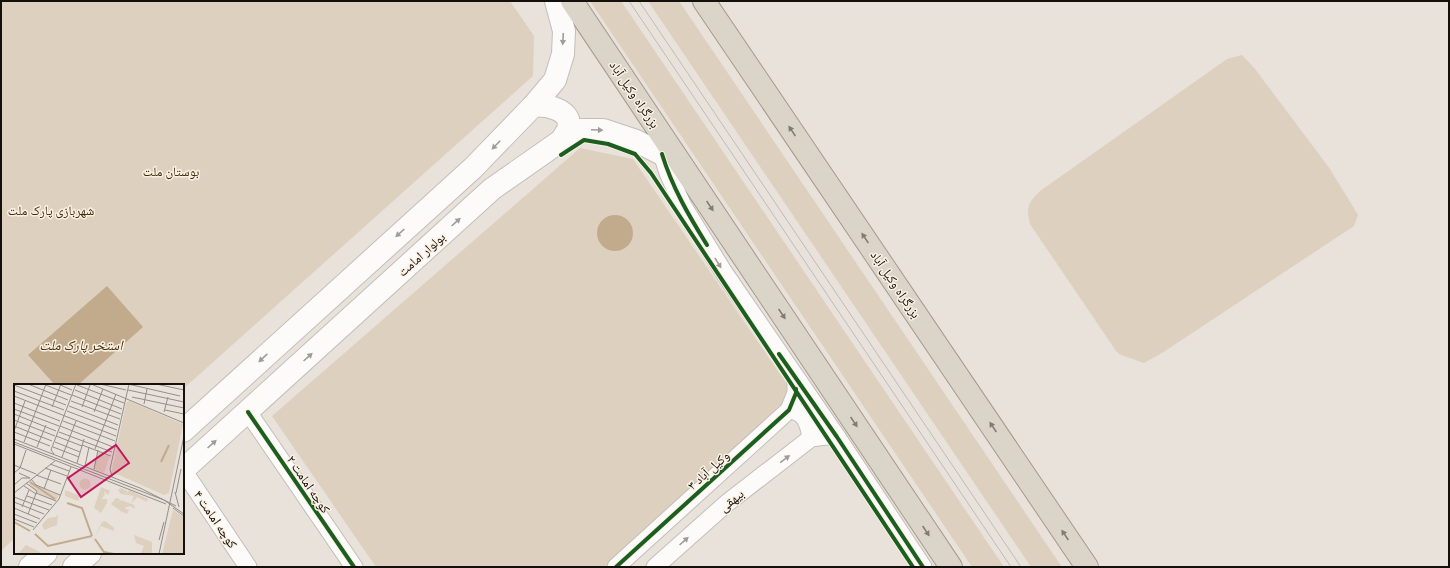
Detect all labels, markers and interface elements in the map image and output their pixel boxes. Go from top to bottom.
one-way arrow [560,33,567,45]
street label: بزرگراه وکیل آباد [606,57,663,131]
one-way arrow [788,125,796,136]
one-way arrow [591,127,604,133]
one-way arrow [491,140,500,150]
park label: بوستان ملت [143,163,199,180]
one-way arrow [706,201,714,211]
park label: شهربازی پارک ملت [8,202,94,219]
one-way arrow [451,218,461,227]
street label: بولوار امامت [394,229,449,280]
one-way arrow [395,229,406,238]
one-way arrow [861,233,869,243]
street label: بزرگراه وکیل آباد [867,247,924,321]
one-way arrow [714,258,722,268]
one-way arrow [778,309,786,320]
water label: استخر پارک ملت [39,336,124,354]
one-way arrow [303,352,313,362]
one-way arrow [258,354,268,363]
inset map [14,384,184,554]
one-way arrow [850,417,858,428]
one-way arrow [989,421,996,433]
one-way arrow [207,440,217,449]
street label: ۳ وکیل آباد [684,447,733,494]
street label: کوچه امامت ۲ [283,452,334,517]
one-way arrow [779,454,790,463]
street label: بیهقی [715,485,747,516]
street label: کوچه امامت ۴ [190,487,241,552]
one-way arrow [922,525,930,536]
one-way arrow [1062,529,1069,541]
one-way arrow [679,536,689,546]

